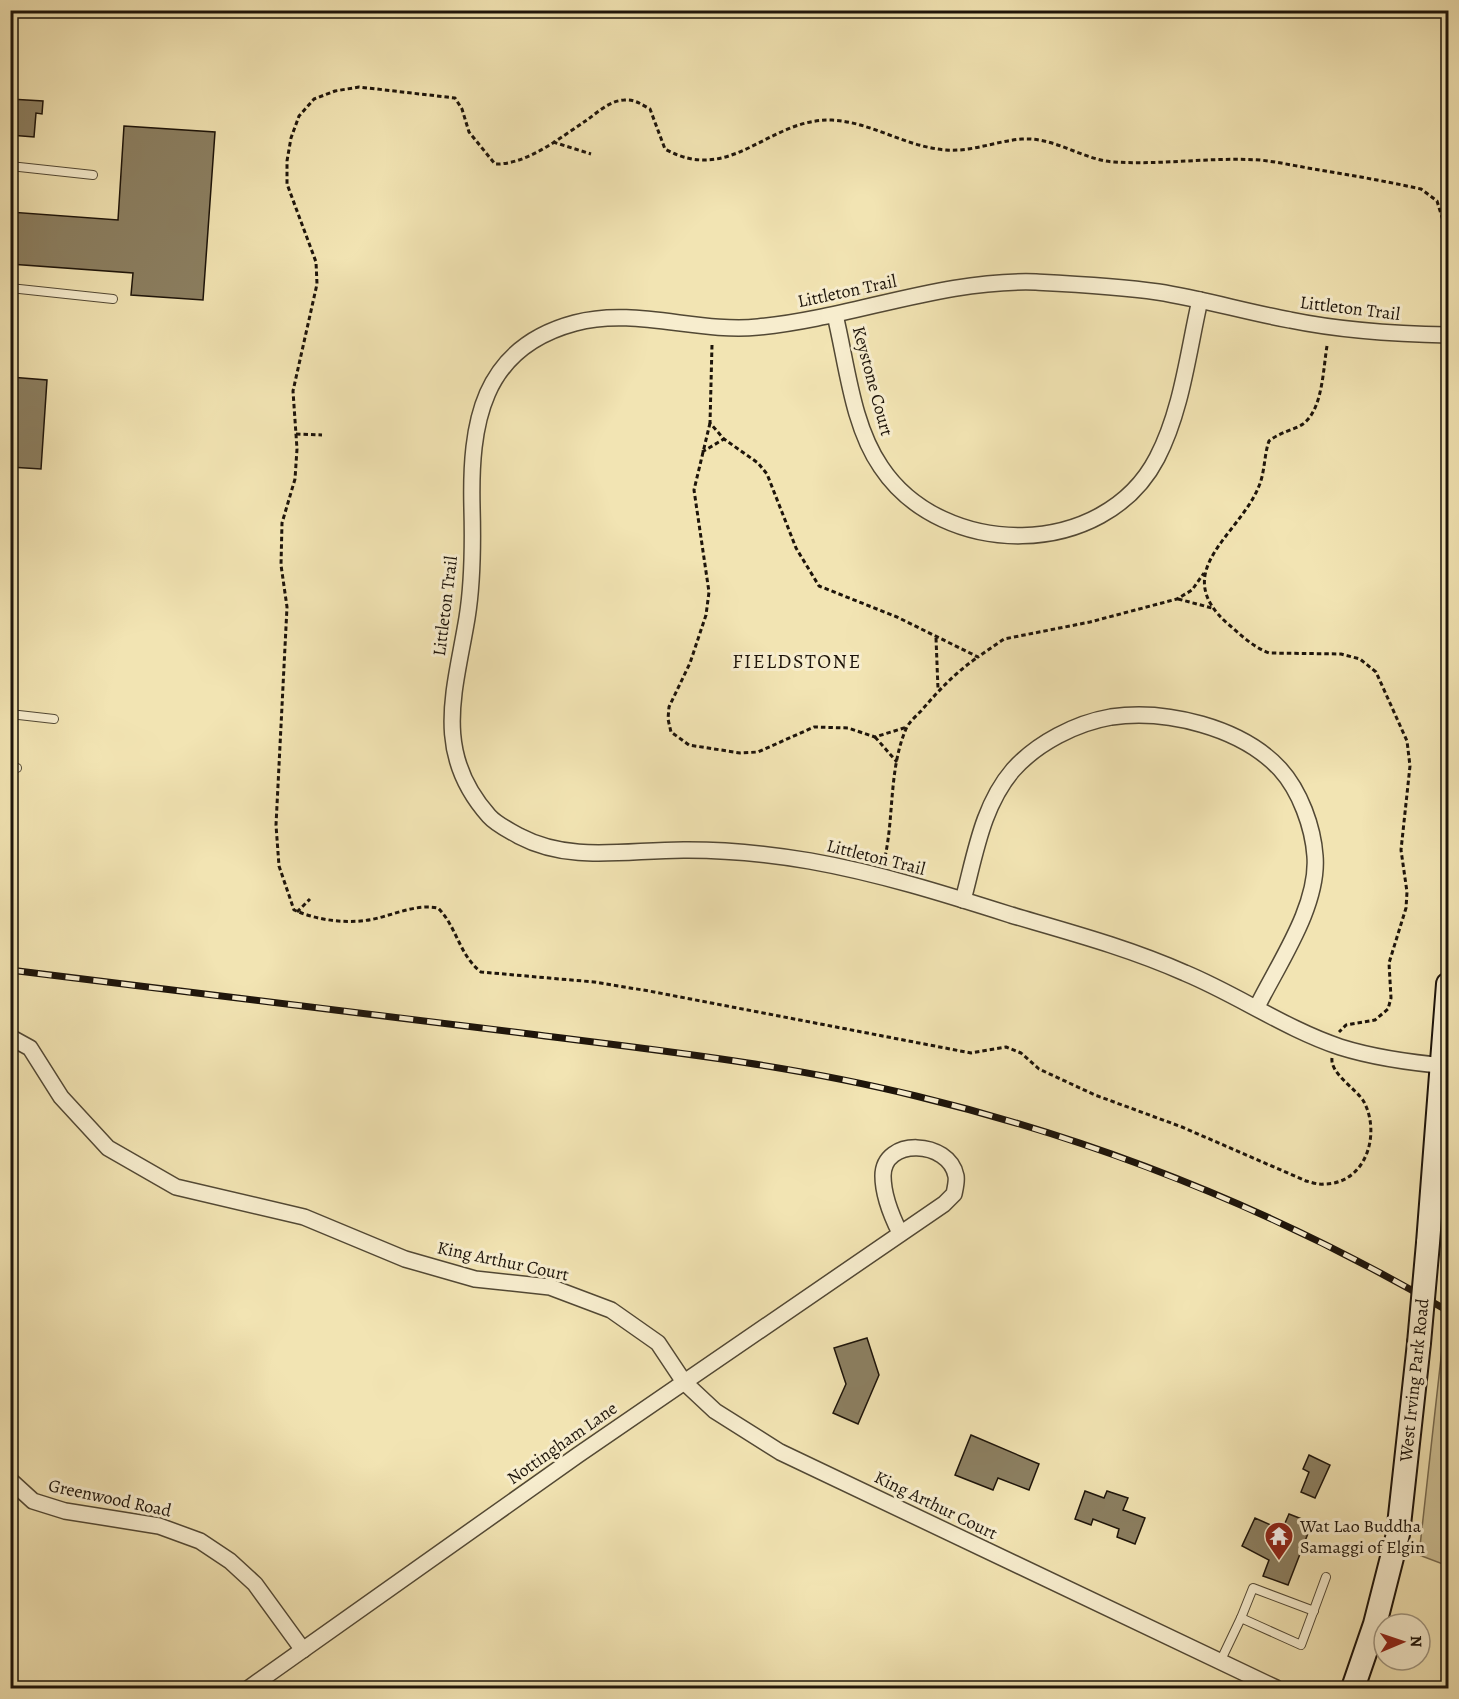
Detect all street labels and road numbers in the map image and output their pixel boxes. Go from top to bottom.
street label: Littleton Trail [795,269,899,313]
street label: Littleton Trail [1299,290,1402,326]
street label: Keystone Court [847,323,899,439]
street label: Littleton Trail [427,554,463,657]
street label: Littleton Trail [824,833,928,881]
street label: King Arthur Court [435,1235,571,1287]
street label: West Irving Park Road [1393,1297,1435,1464]
street label: Nottingham Lane [502,1396,622,1490]
street label: King Arthur Court [870,1465,1002,1545]
street label: Greenwood Road [46,1473,174,1523]

